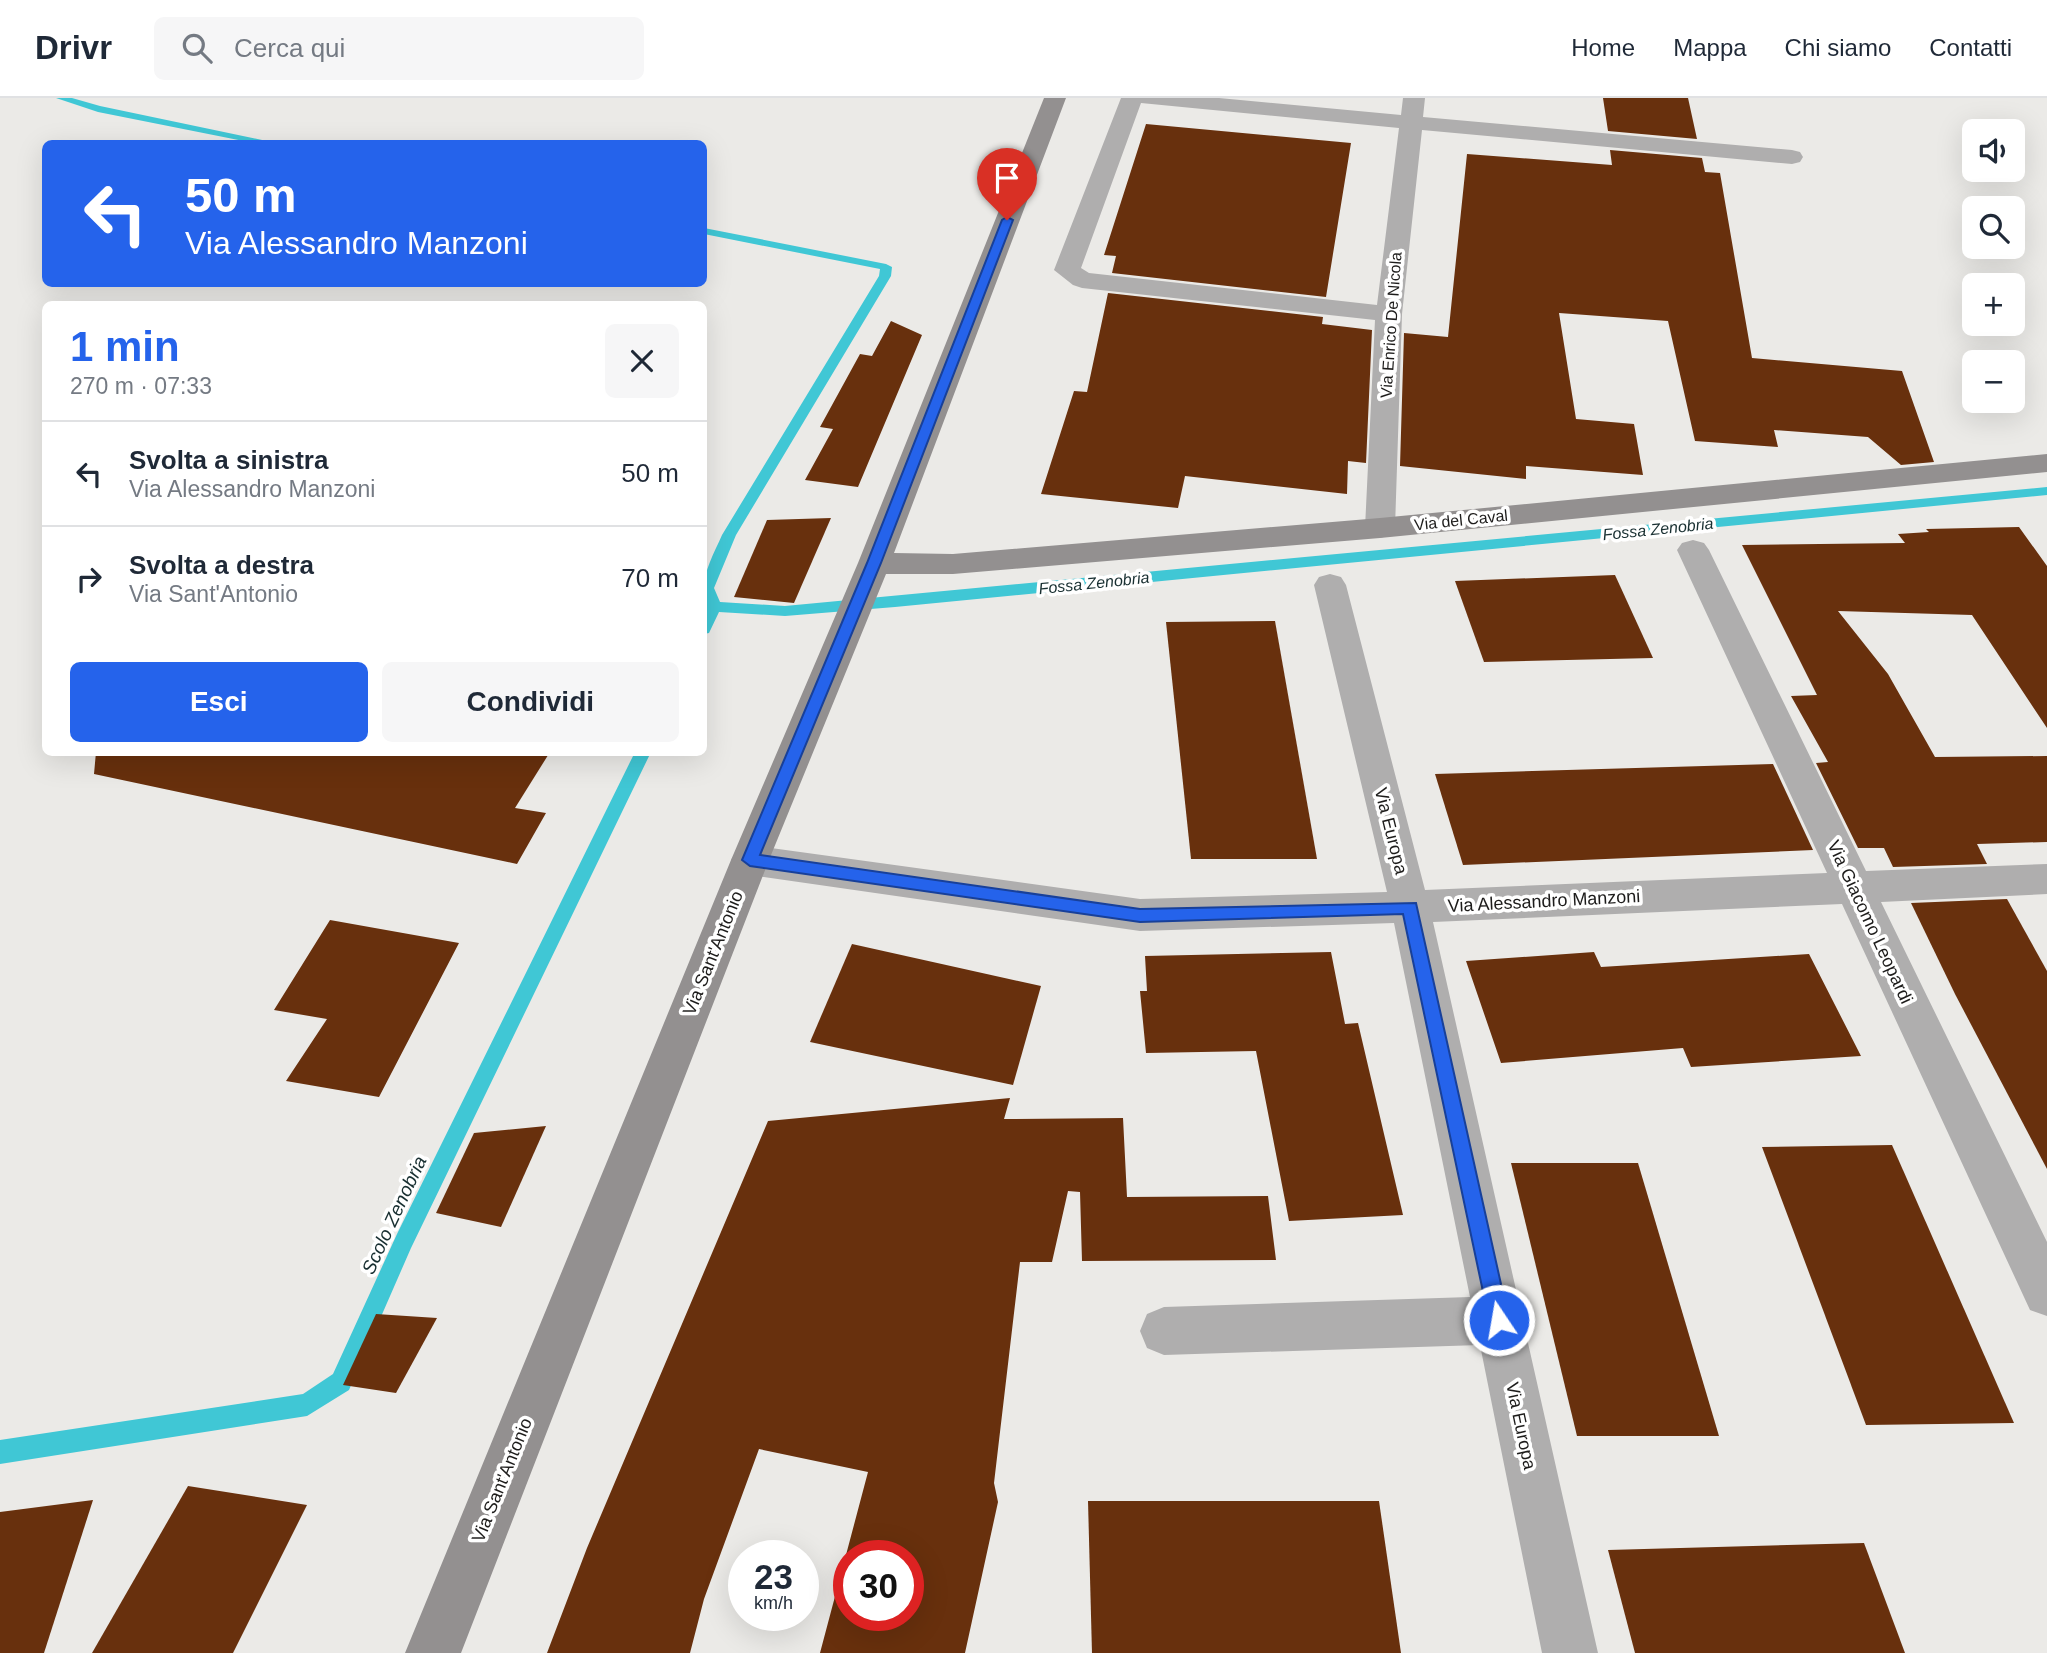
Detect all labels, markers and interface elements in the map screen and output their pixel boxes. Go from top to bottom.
search box [154,17,644,80]
text: Drivr [35,29,112,66]
icon: search [178,29,216,67]
text: Cerca qui [234,33,345,63]
text: Home [1571,34,1635,61]
text: Mappa [1673,34,1747,61]
text: Chi siamo [1785,34,1891,61]
text: Contatti [1929,34,2012,61]
map controls [1962,119,2025,413]
button: sound [1962,119,2025,182]
pin [977,148,1037,220]
icon: arrive [988,159,1026,197]
icon: left [70,168,161,259]
text: 50 m [185,168,297,222]
button: search [1962,196,2025,259]
text: Via Alessandro Manzoni [185,225,528,261]
street label: Via Enrico De Nicola [1377,251,1405,399]
button: + [1962,273,2025,336]
text: 1 min [70,323,180,370]
button: close [605,324,679,398]
button: − [1962,350,2025,413]
text: 270 m · 07:33 [70,373,212,399]
text: Svolta a sinistra [129,445,328,475]
icon: left [70,455,108,493]
text: 50 m [621,458,679,488]
text: Via Alessandro Manzoni [129,476,375,502]
street label: Via del Caval [1413,507,1509,533]
water label: Fossa Zenobria [1602,515,1714,543]
text: Svolta a destra [129,550,314,580]
icon: right [70,560,108,598]
text: 70 m [621,563,679,593]
water label: Fossa Zenobria [1038,569,1150,597]
text: Via Sant'Antonio [129,581,298,607]
button: Esci [70,662,368,742]
button: Condividi [382,662,679,742]
street label: Via Europa [1371,786,1412,877]
street label: Via Giacomo Leopardi [1823,837,1917,1007]
street label: Via Alessandro Manzoni [1447,886,1641,916]
street label: Via Sant'Antonio [679,888,747,1018]
water label: Scolo Zenobria [357,1153,431,1277]
position arrow [1462,1283,1536,1357]
street label: Via Europa [1502,1381,1540,1472]
street label: Via Sant'Antonio [468,1415,536,1545]
speed limit sign: 30 [833,1540,924,1631]
text: 23 [754,1557,793,1596]
text: km/h [754,1593,793,1613]

